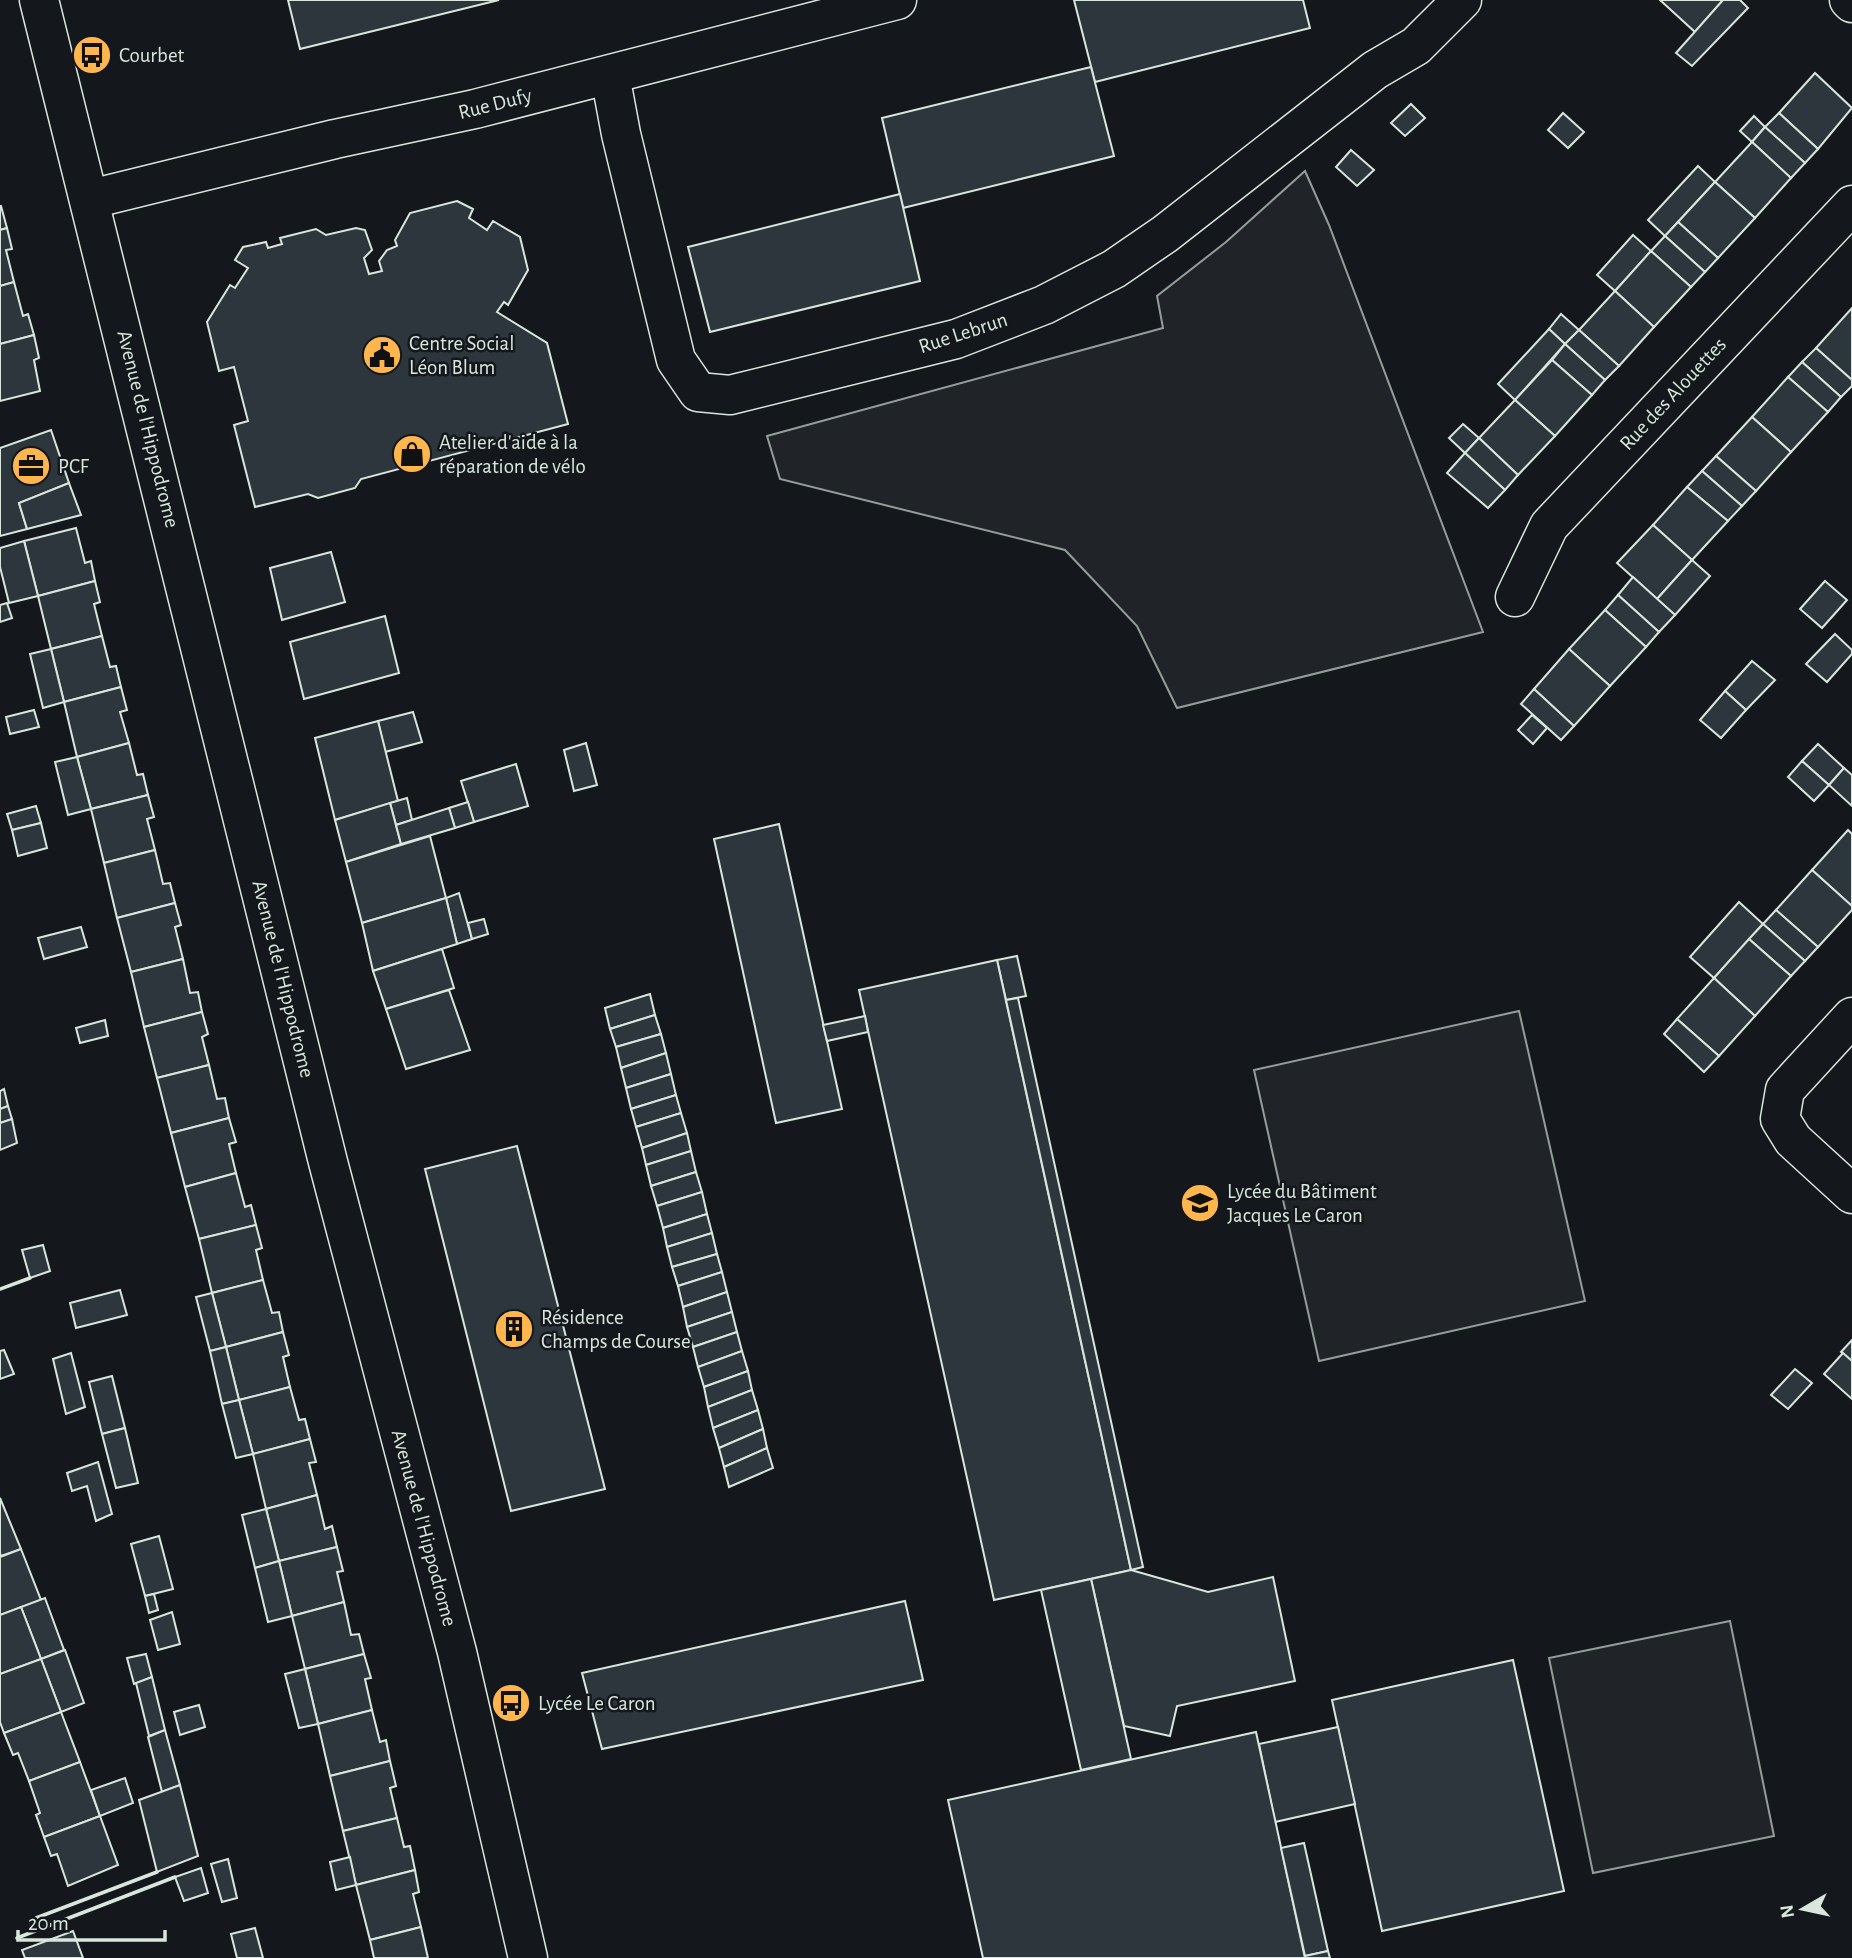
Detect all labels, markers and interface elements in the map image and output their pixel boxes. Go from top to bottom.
bus stop icon: Courbet [71,34,113,76]
place label: Courbet [119,45,185,66]
street label: Rue Dufy [456,85,534,123]
street label: Rue Lebrun [916,309,1010,357]
street label: Avenue de l'Hippodrome [113,328,183,530]
place label: Centre Social Léon Blum [409,333,514,378]
public building icon: Centre Social Léon Blum [361,334,403,376]
street label: Rue des Alouettes [1616,334,1730,454]
place label: Atelier d'aide à la réparation de vélo [439,432,586,477]
shop icon: Atelier d'aide à la réparation de vélo [391,433,433,475]
office icon: PCF [10,445,52,487]
place label: PCF [58,456,90,477]
street label: Avenue de l'Hippodrome [248,878,318,1080]
place label: Lycée du Bâtiment Jacques Le Caron [1227,1181,1377,1226]
school or university icon: Lycée du Bâtiment Jacques Le Caron [1179,1182,1221,1224]
place label: Résidence Champs de Course [541,1307,691,1352]
building icon: Résidence Champs de Course [493,1308,535,1350]
street label: Avenue de l'Hippodrome [388,1427,460,1629]
bus stop icon: Lycée Le Caron [490,1682,532,1724]
place label: Lycée Le Caron [538,1693,656,1714]
north arrow [1768,1874,1838,1944]
scale bar [18,1898,164,1942]
text: N [1777,1903,1798,1919]
text: 20 m [28,1913,69,1934]

